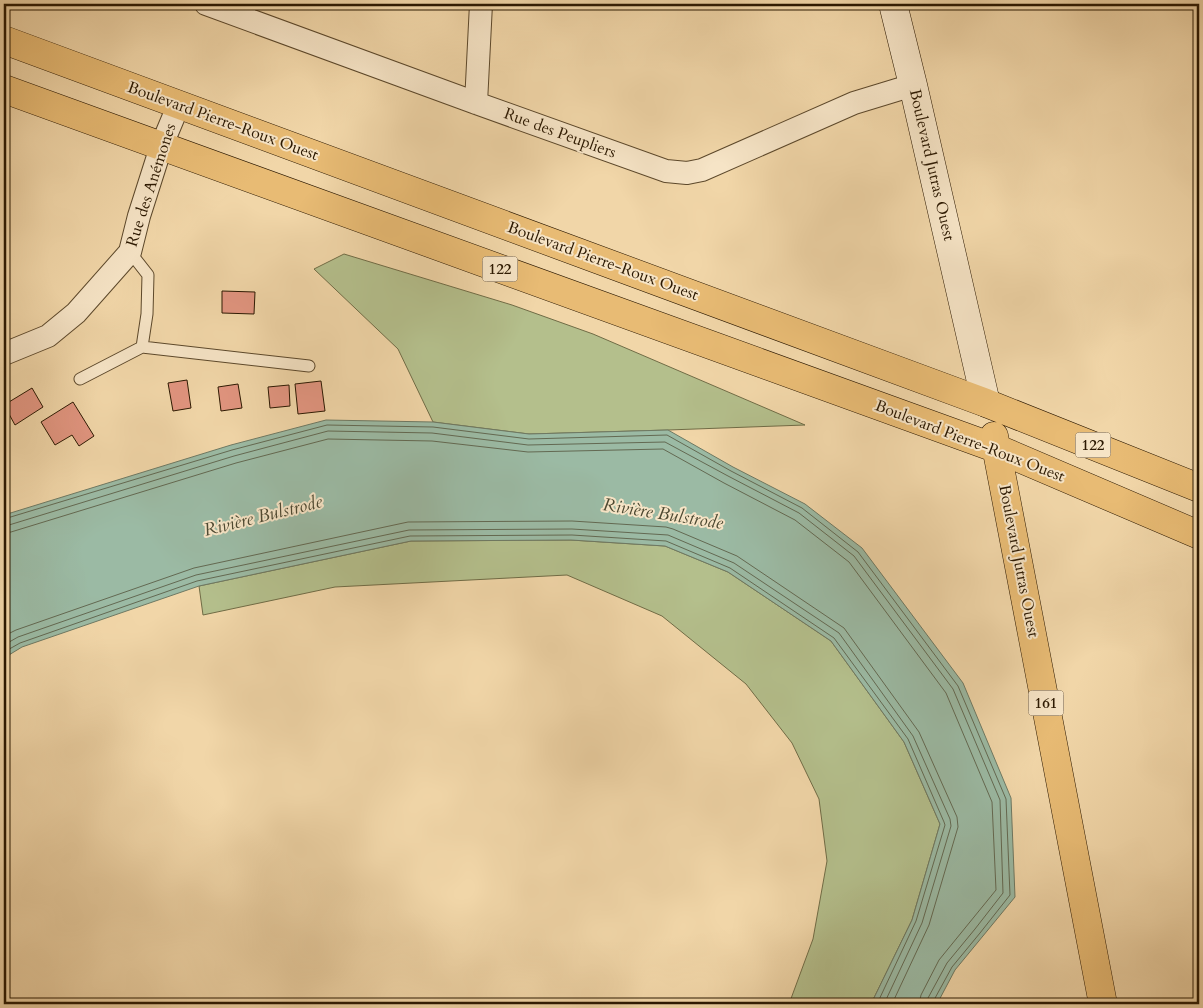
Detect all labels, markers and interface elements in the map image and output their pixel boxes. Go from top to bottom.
street label: Boulevard Pierre-Roux Ouest [124,76,322,166]
street label: Boulevard Jutras Ouest [904,87,960,243]
street label: Rue des Peupliers [501,103,619,163]
street label: Rue des Anémones [121,120,181,250]
street label: Boulevard Pierre-Roux Ouest [504,216,702,306]
road number: 122 [482,256,518,282]
street label: Boulevard Pierre-Roux Ouest [872,395,1068,487]
road number: 122 [1076,432,1110,458]
street label: Boulevard Jutras Ouest [993,483,1045,639]
water label: Rivière Bulstrode [201,489,326,543]
water label: Rivière Bulstrode [601,492,726,536]
road number: 161 [1028,690,1064,716]

